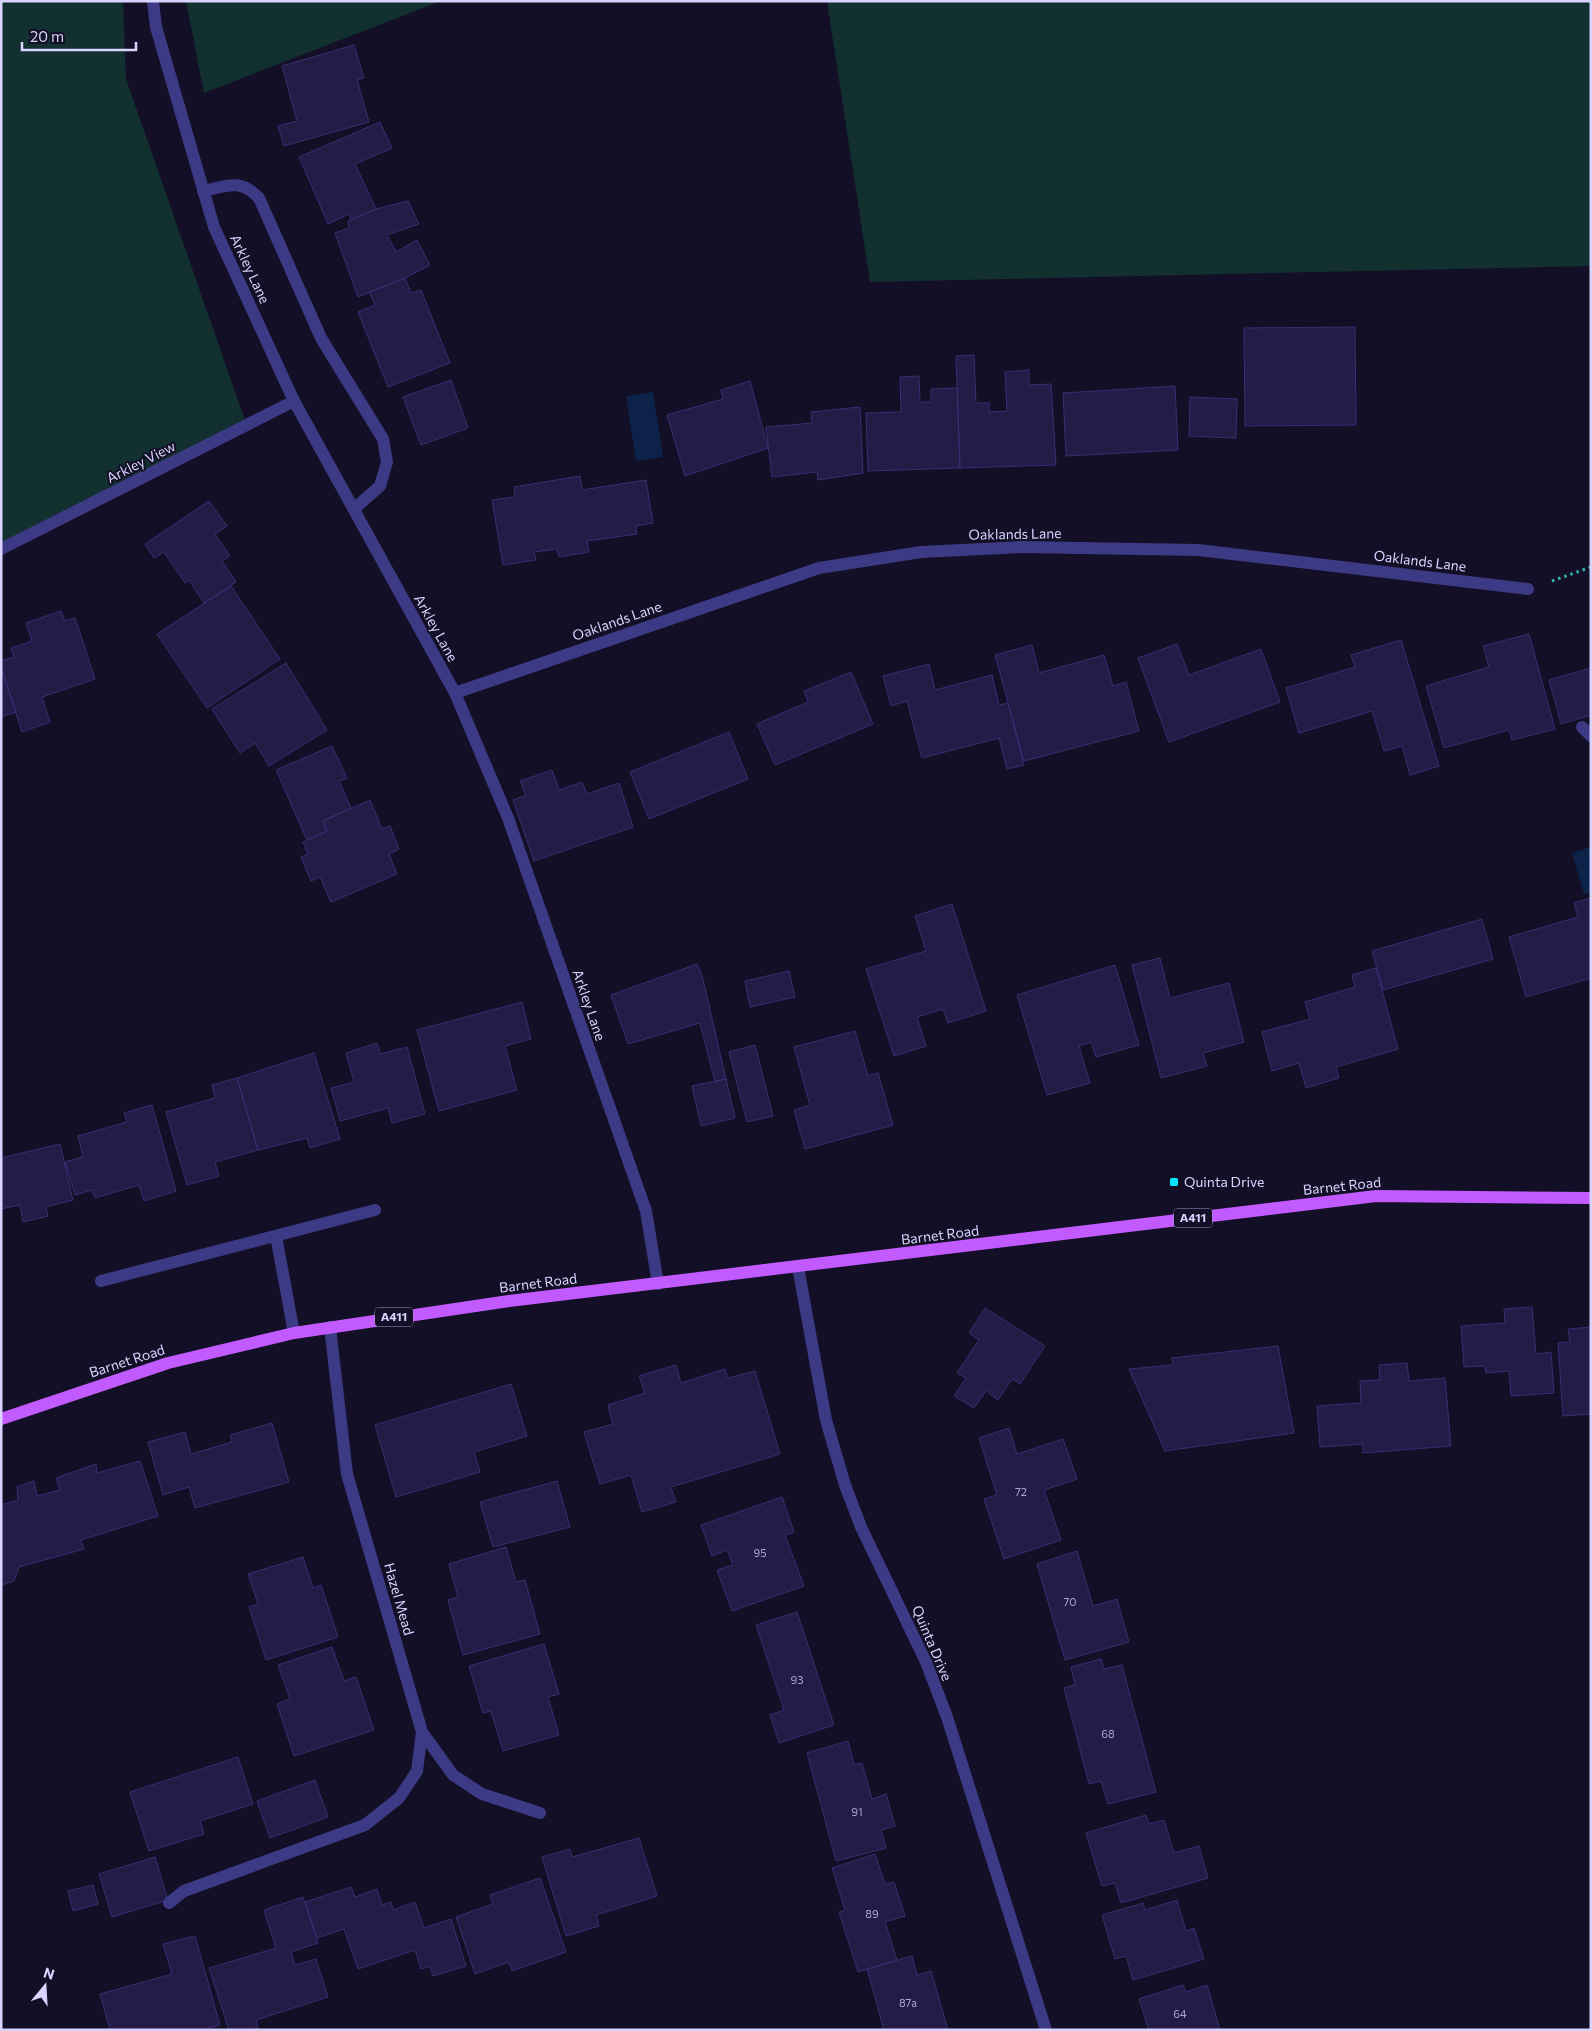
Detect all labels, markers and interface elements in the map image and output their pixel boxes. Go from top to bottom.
scale bar [22,20,136,52]
text: 20 m [30,27,64,45]
street label: Arkley Lane [227,232,274,306]
street label: Arkley View [103,437,178,486]
street label: Oaklands Lane [968,524,1062,543]
street label: Oaklands Lane [1373,546,1467,575]
street label: Arkley Lane [411,591,462,664]
street label: Oaklands Lane [570,597,664,644]
street label: Arkley Lane [569,967,610,1043]
place label: Quinta Drive [1184,1173,1264,1190]
street label: Barnet Road [1302,1173,1382,1198]
marker: Quinta Drive [1168,1176,1180,1188]
road number: A411 [1174,1208,1212,1228]
street label: Barnet Road [900,1221,980,1248]
street label: Barnet Road [498,1269,578,1296]
road number: A411 [375,1308,413,1326]
street label: Barnet Road [87,1340,167,1381]
house number: 72 [1015,1485,1027,1498]
house number: 95 [754,1546,767,1559]
street label: Hazel Mead [381,1561,418,1637]
house number: 70 [1064,1595,1076,1608]
street label: Quinta Drive [909,1602,956,1683]
house number: 93 [791,1673,803,1686]
house number: 68 [1101,1727,1115,1740]
house number: 91 [851,1805,863,1818]
house number: 89 [865,1907,879,1920]
north arrow [20,1961,70,2011]
text: N [42,1963,57,1983]
house number: 87a [899,1996,917,2009]
house number: 64 [1173,2007,1187,2020]

